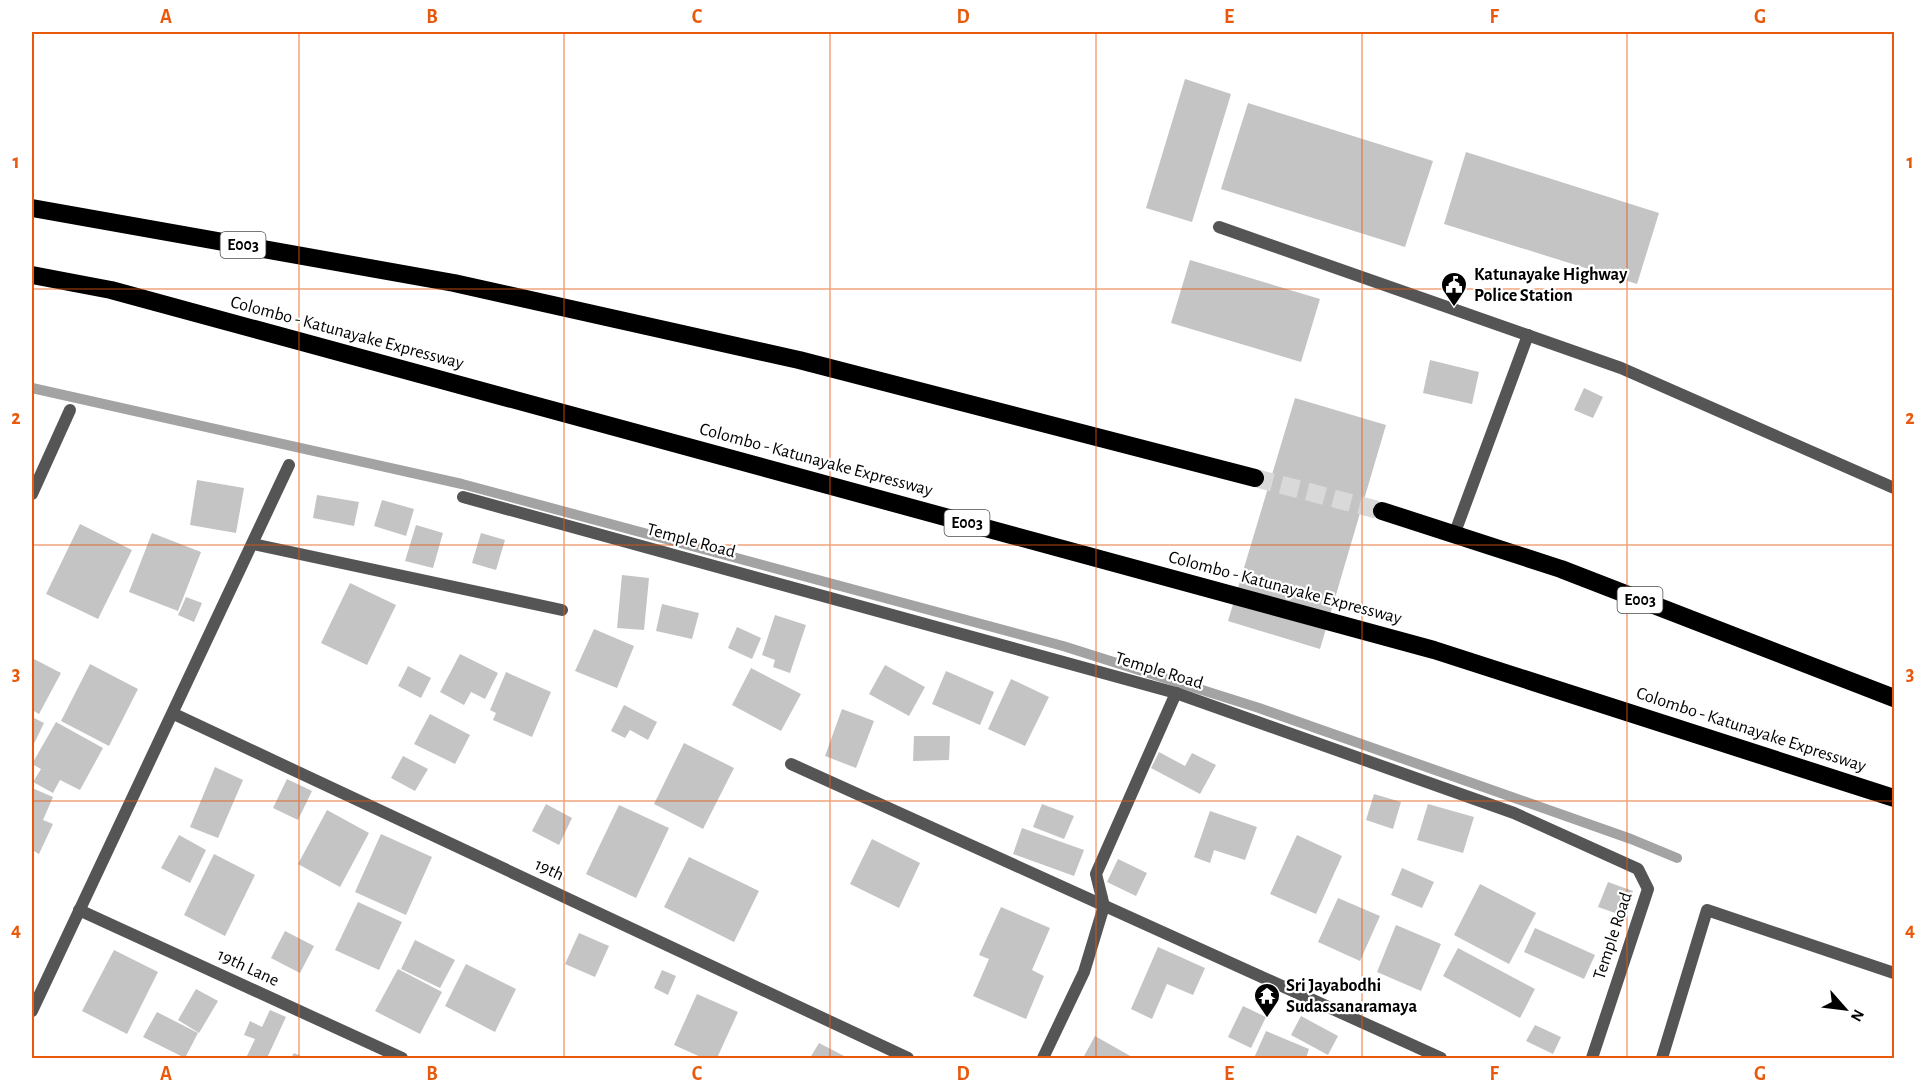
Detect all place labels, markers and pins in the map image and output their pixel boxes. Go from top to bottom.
place label: Katunayake Highway Police Station [1474,266,1628,305]
public building icon: Katunayake Highway Police Station [1439,270,1469,308]
place label: Sri Jayabodhi Sudassanaramaya [1286,977,1417,1016]
temple icon: Sri Jayabodhi Sudassanaramaya [1252,981,1282,1019]

